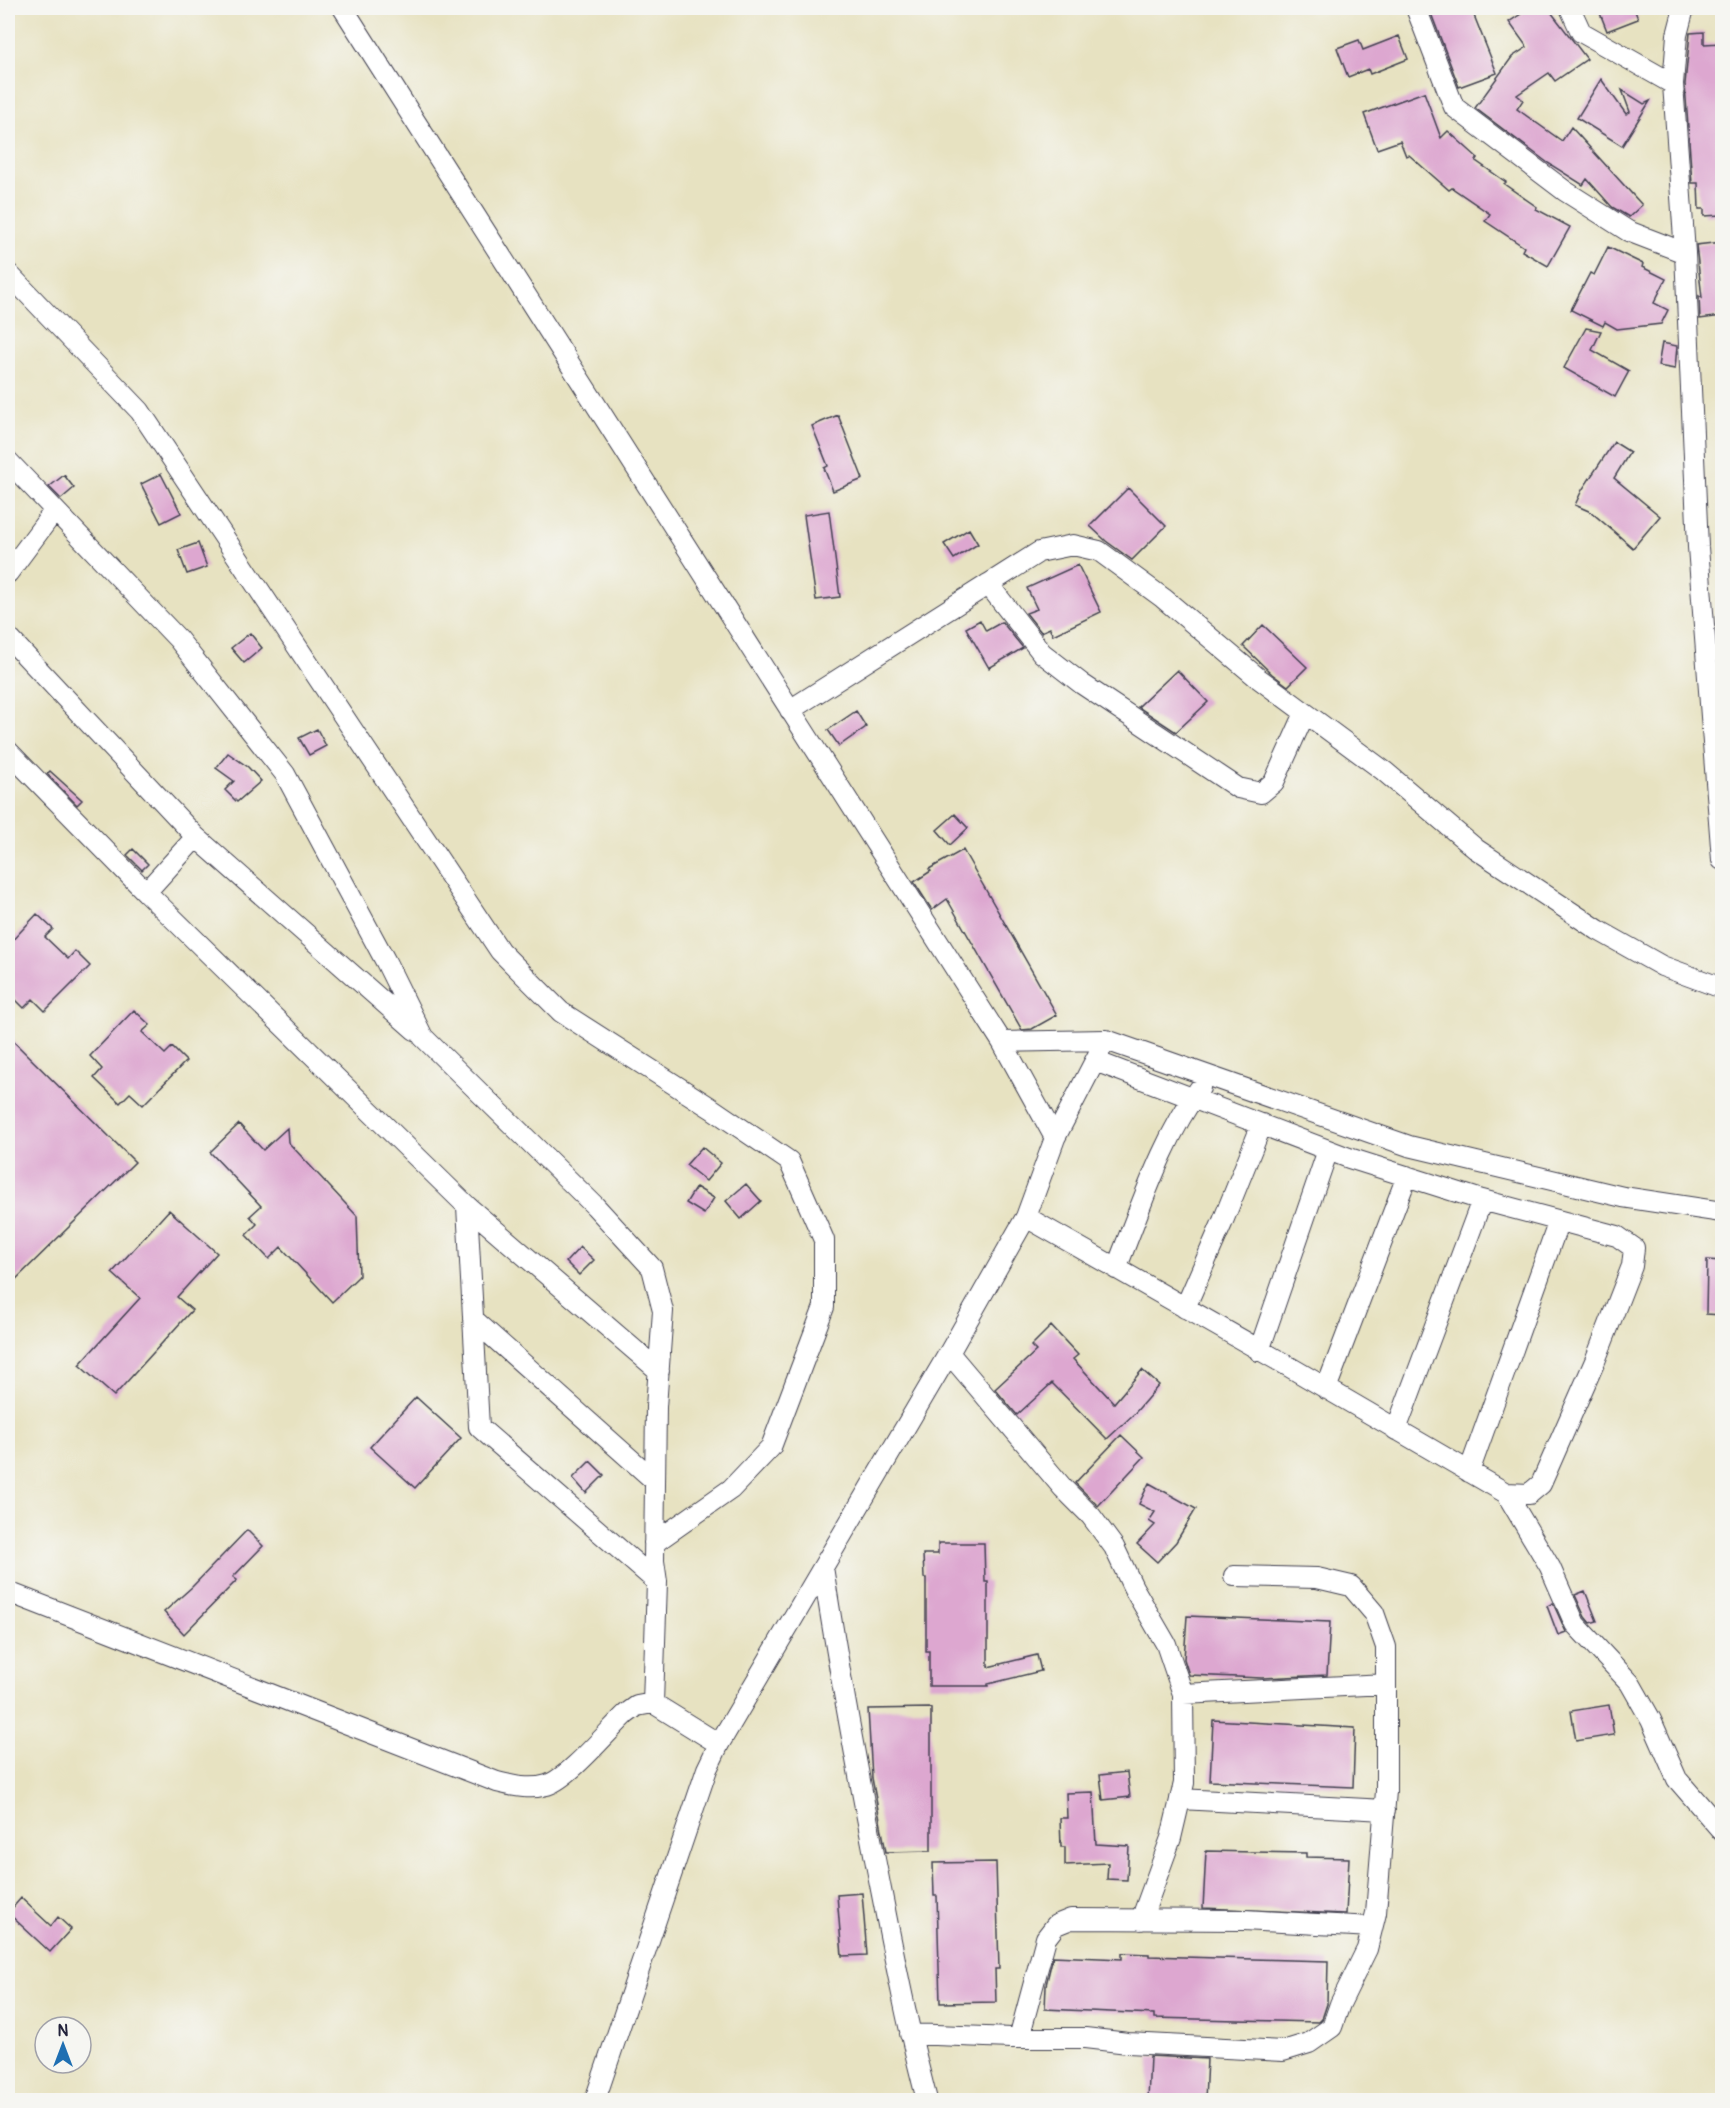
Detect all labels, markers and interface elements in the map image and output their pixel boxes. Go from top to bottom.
north arrow [33,2015,93,2075]
text: N [58,2021,69,2041]

